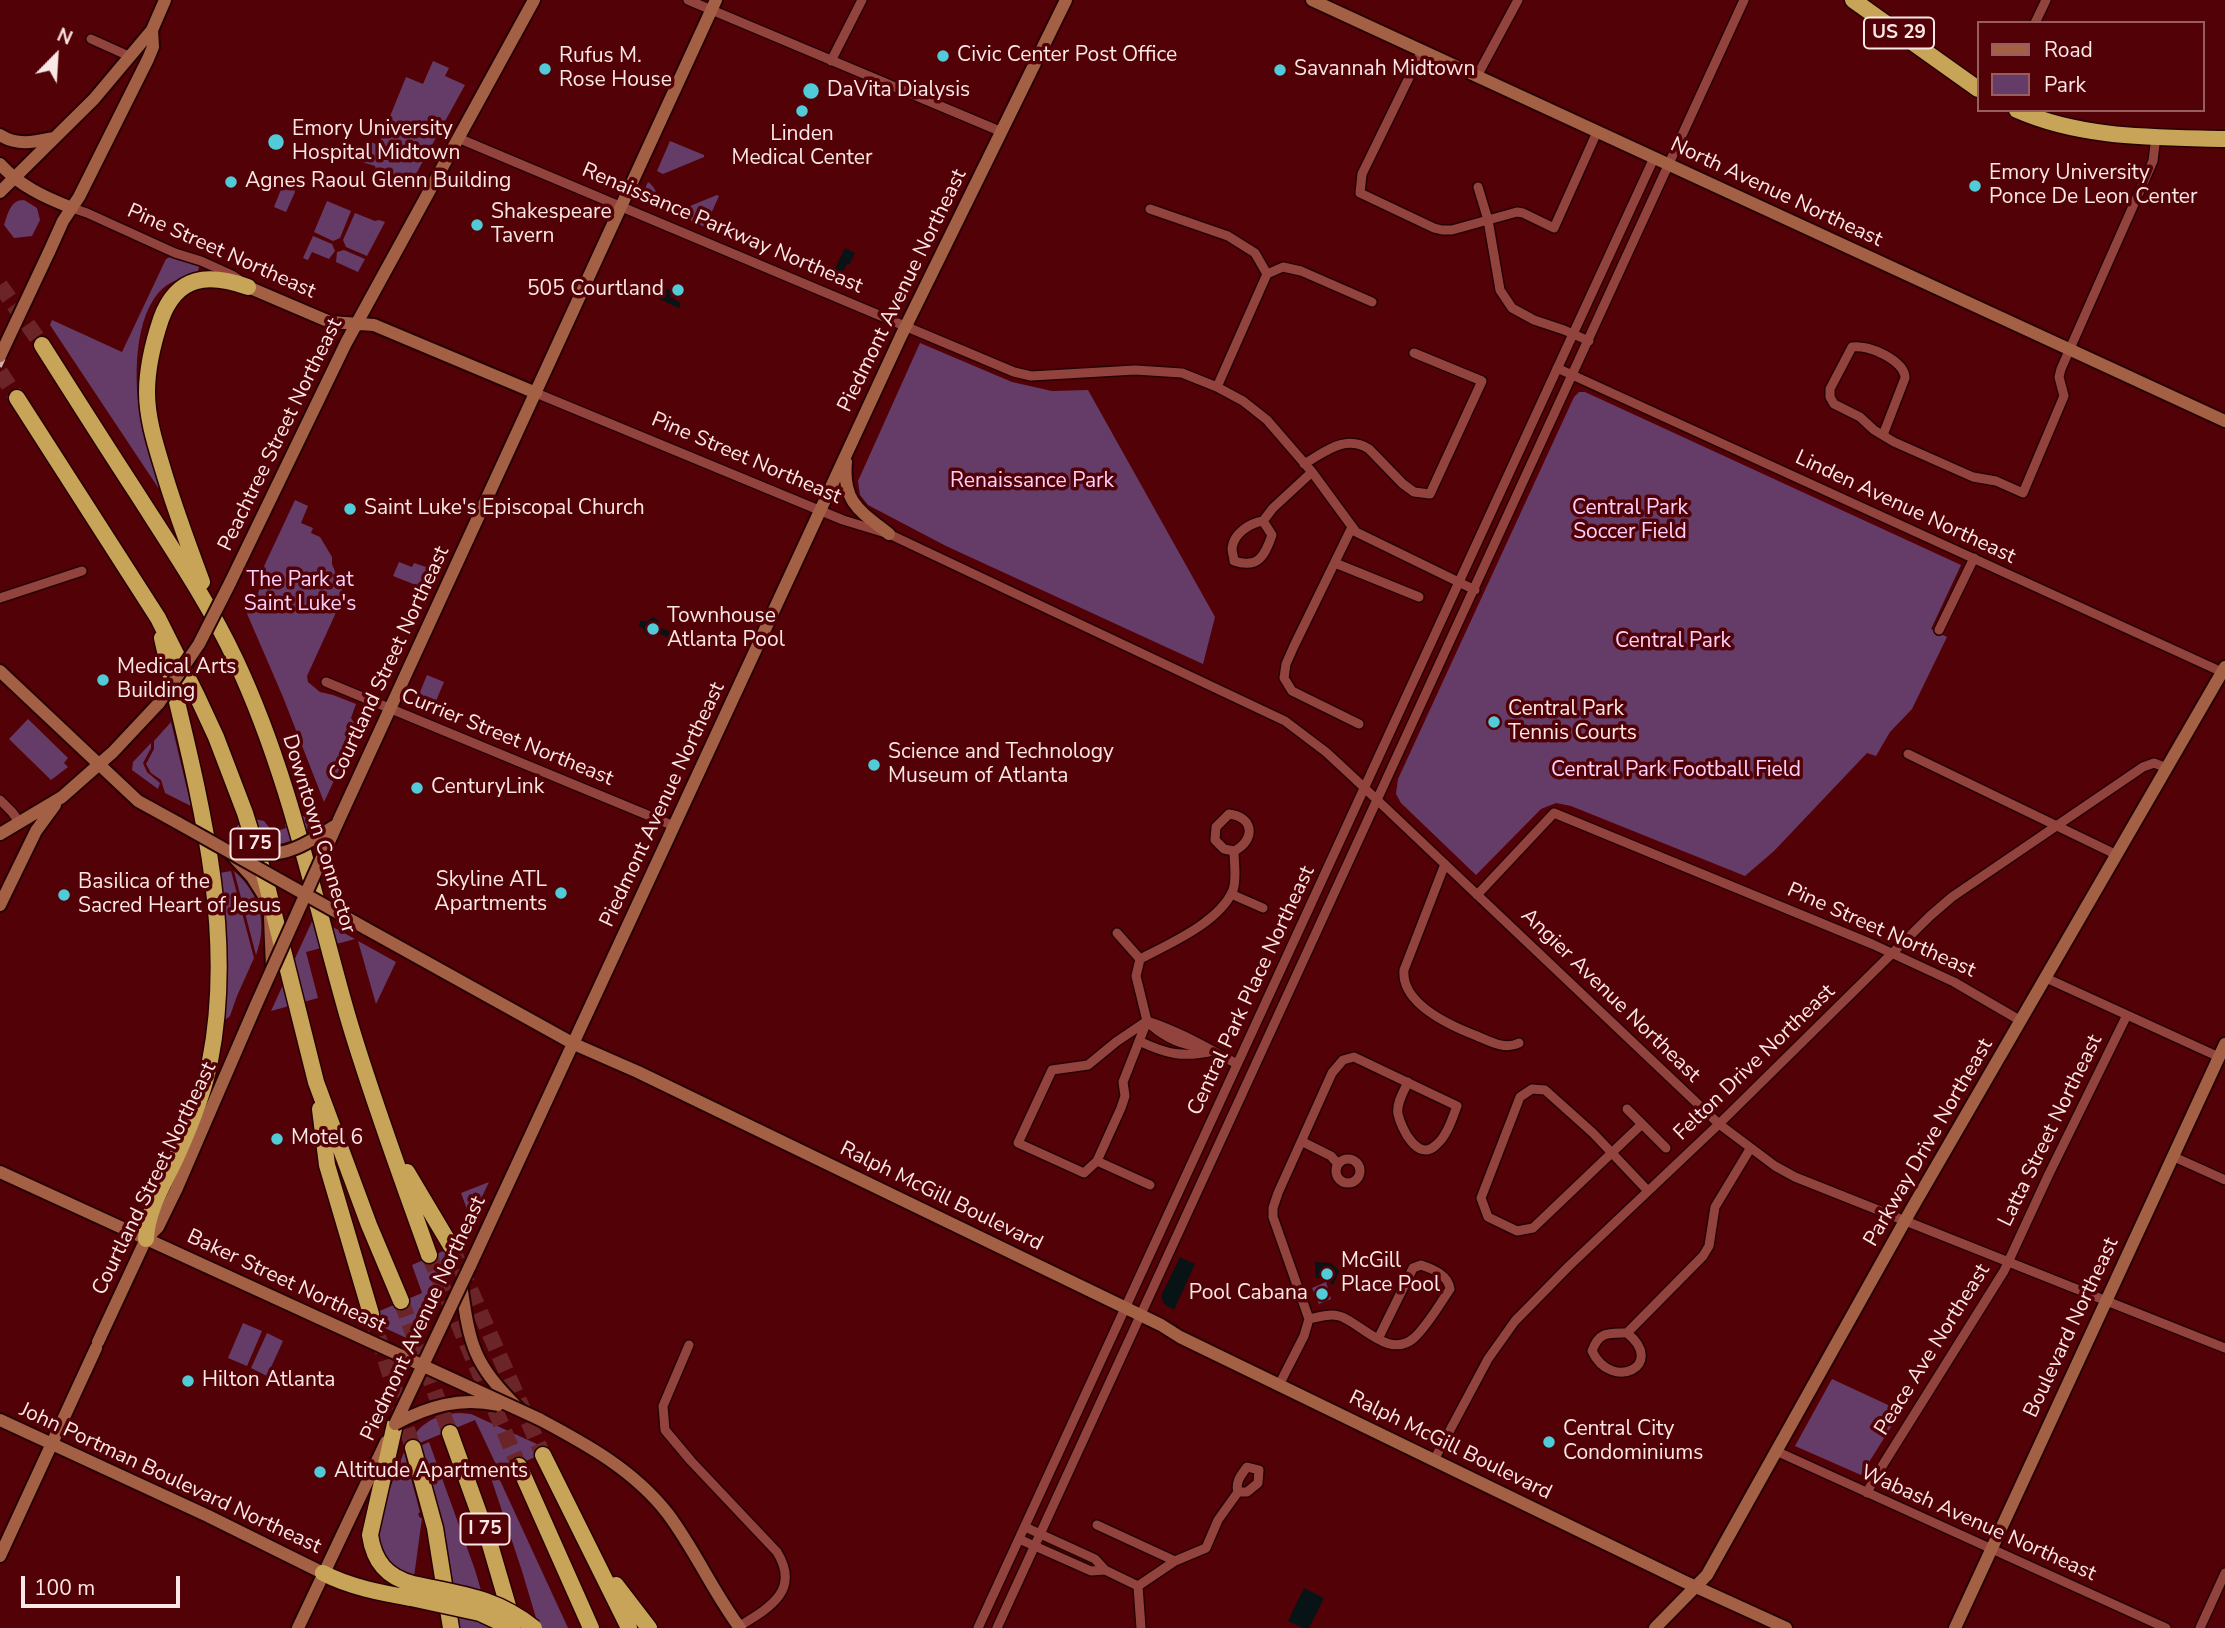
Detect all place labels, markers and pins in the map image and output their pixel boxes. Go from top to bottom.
place label: Civic Center Post Office [957,43,1177,69]
place label: Rufus M. Rose House [559,44,672,94]
marker: Civic Center Post Office [935,48,951,64]
place label: Savannah Midtown [1294,57,1475,83]
marker: Rufus M. Rose House [537,61,553,77]
marker: Savannah Midtown [1272,62,1288,78]
place label: DaVita Dialysis [827,78,970,104]
marker: DaVita Dialysis [801,81,821,101]
marker: Linden Medical Center [794,103,810,119]
place label: Emory University Hospital Midtown [292,117,460,167]
place label: Linden Medical Center [731,122,873,172]
marker: Emory University Hospital Midtown [266,132,286,152]
place label: Emory University Ponce De Leon Center [1989,161,2198,211]
place label: Agnes Raoul Glenn Building [245,169,511,195]
marker: Agnes Raoul Glenn Building [223,174,239,190]
marker: Emory University Ponce De Leon Center [1967,178,1983,194]
place label: Shakespeare Tavern [491,200,612,250]
marker: Shakespeare Tavern [469,217,485,233]
place label: 505 Courtland [527,277,664,303]
marker: 505 Courtland [670,282,686,298]
place label: Saint Luke's Episcopal Church [364,496,645,522]
marker: Saint Luke's Episcopal Church [342,501,358,517]
place label: Townhouse Atlanta Pool [667,604,785,654]
marker: Townhouse Atlanta Pool [645,621,661,637]
place label: Medical Arts Building [117,655,236,705]
marker: Medical Arts Building [95,672,111,688]
place label: Central Park Tennis Courts [1508,697,1637,747]
marker: Central Park Tennis Courts [1486,714,1502,730]
place label: Science and Technology Museum of Atlanta [888,740,1114,790]
marker: Science and Technology Museum of Atlanta [866,757,882,773]
place label: CenturyLink [431,775,544,801]
marker: CenturyLink [409,780,425,796]
place label: Skyline ATL Apartments [434,868,547,918]
place label: Basilica of the Sacred Heart of Jesus [78,870,281,920]
marker: Skyline ATL Apartments [553,885,569,901]
marker: Basilica of the Sacred Heart of Jesus [56,887,72,903]
place label: Motel 6 [291,1126,363,1152]
marker: Motel 6 [269,1131,285,1147]
place label: McGill Place Pool [1341,1249,1440,1299]
marker: McGill Place Pool [1319,1266,1335,1282]
place label: Pool Cabana [1189,1281,1308,1307]
marker: Pool Cabana [1314,1286,1330,1302]
place label: Hilton Atlanta [202,1368,335,1394]
marker: Hilton Atlanta [180,1373,196,1389]
place label: Central City Condominiums [1563,1417,1703,1467]
marker: Central City Condominiums [1541,1434,1557,1450]
place label: Altitude Apartments [334,1459,528,1485]
marker: Altitude Apartments [312,1464,328,1480]

